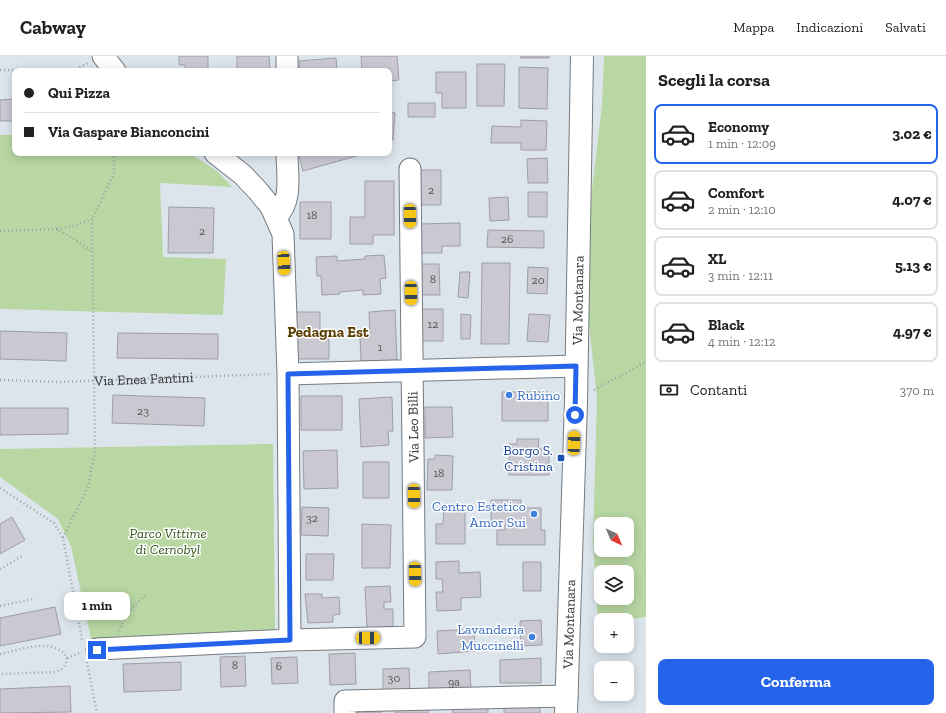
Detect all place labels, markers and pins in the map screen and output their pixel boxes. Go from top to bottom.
place label: Rubino [517,387,560,404]
marker: Rubino [504,390,514,400]
place label: Borgo S. Cristina [503,442,553,475]
marker: Borgo S. Cristina [556,453,566,463]
place label: Centro Estetico Amor Sui [432,498,526,531]
marker: Centro Estetico Amor Sui [529,509,539,519]
place label: Lavanderia Muccinelli [457,621,524,654]
marker: Lavanderia Muccinelli [527,632,537,642]

